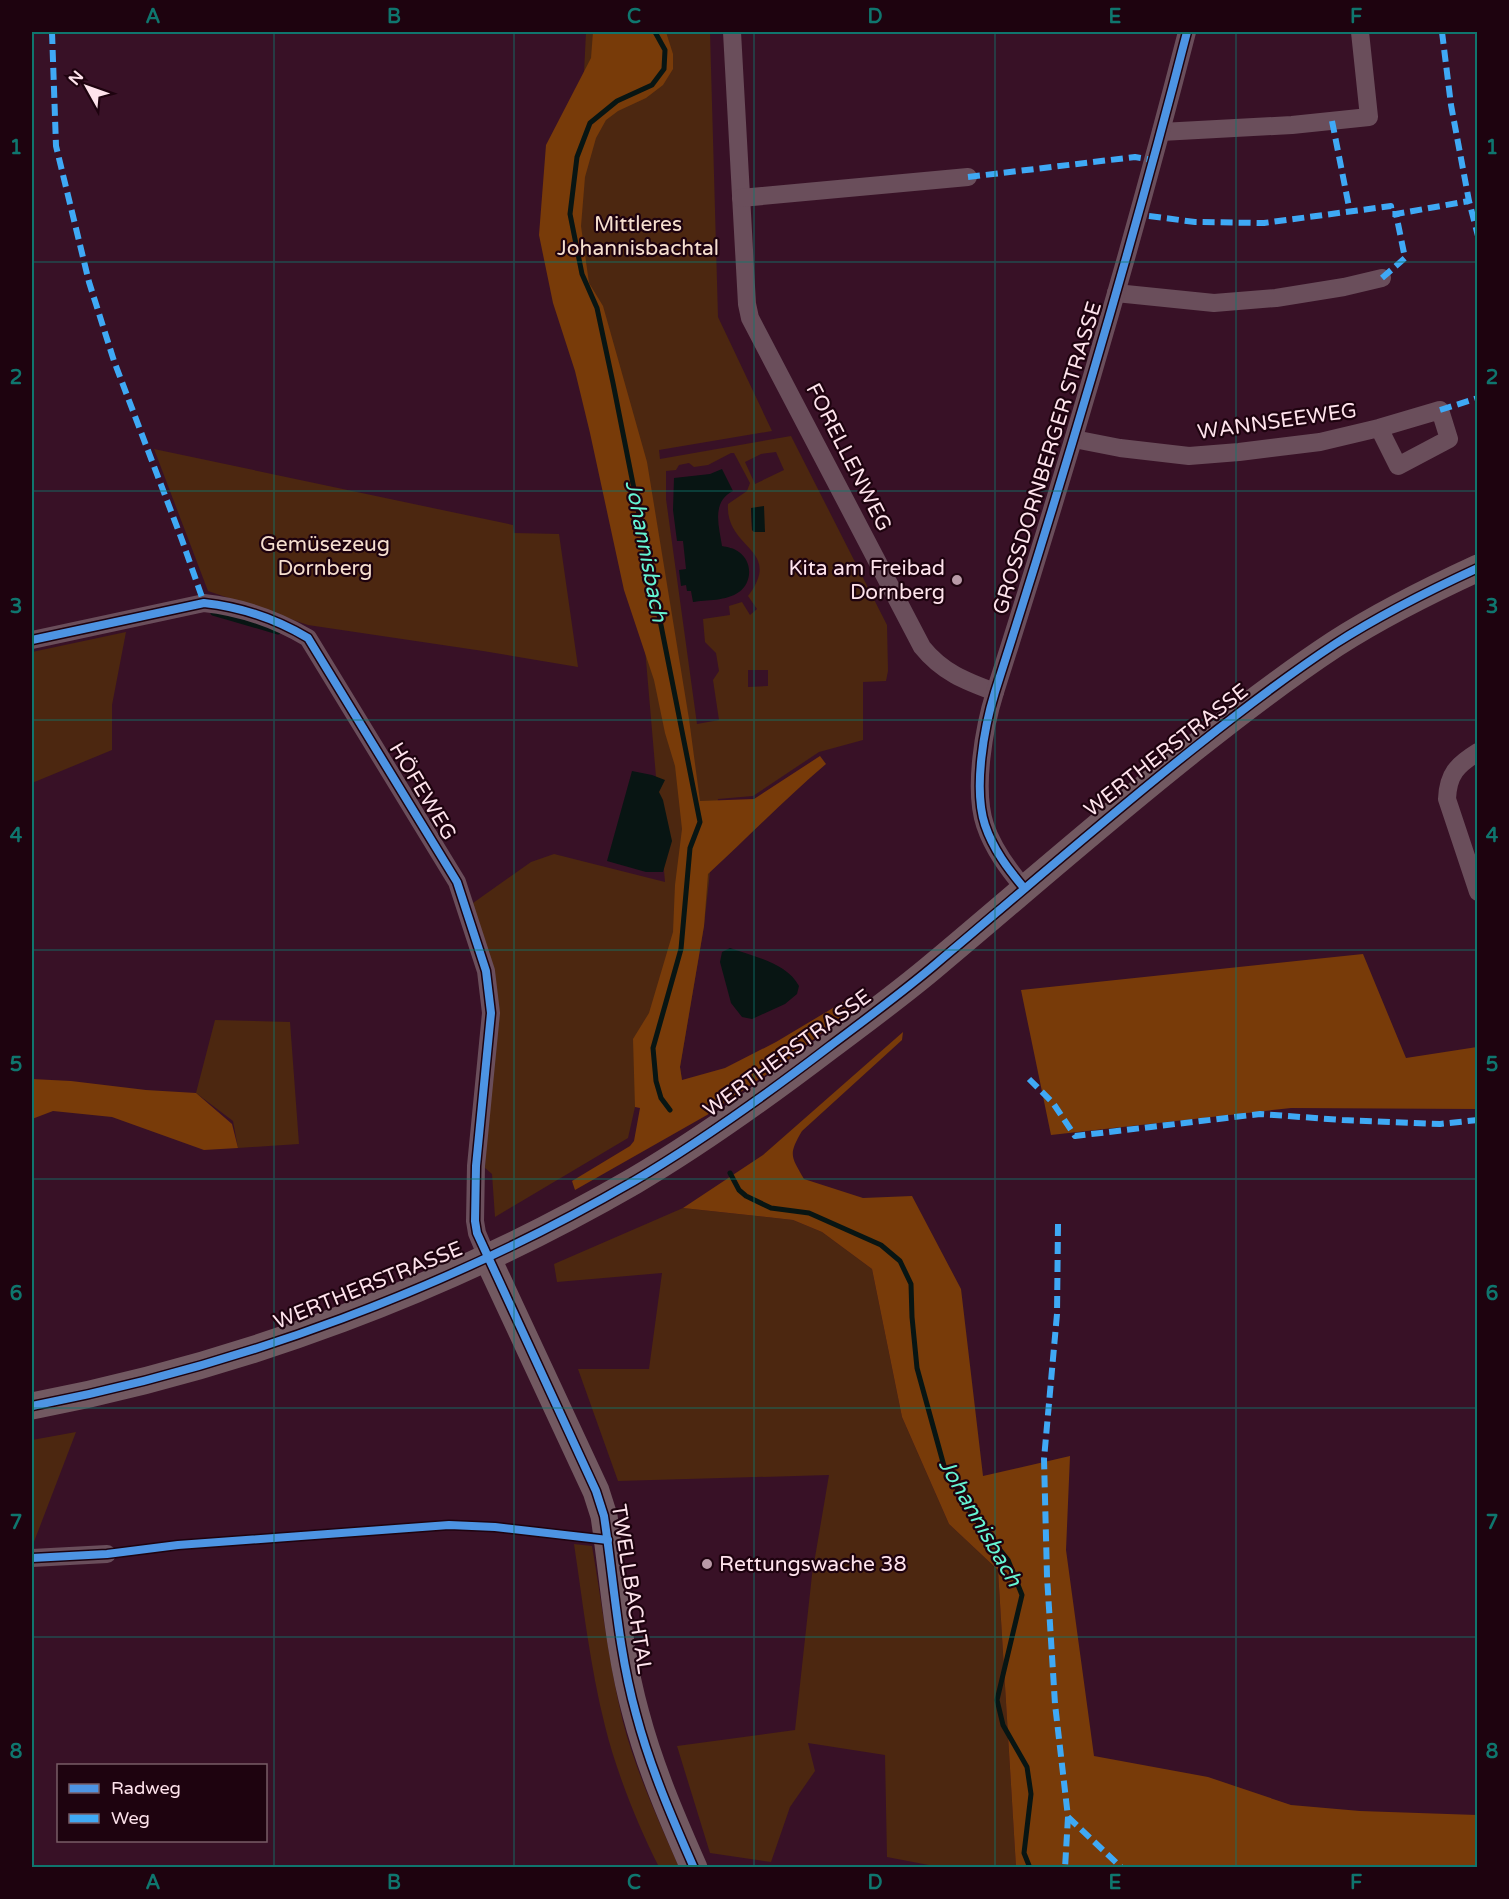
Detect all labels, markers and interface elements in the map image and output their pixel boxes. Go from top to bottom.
text: A [146,5,161,29]
text: B [387,5,401,29]
text: C [627,5,641,29]
text: D [867,5,883,29]
text: E [1109,5,1122,29]
text: F [1350,5,1362,29]
north arrow [57,57,117,117]
text: N [64,67,88,89]
text: 1 [10,136,22,160]
text: 1 [1486,136,1498,160]
park label: Mittleres Johannisbachtal [557,212,719,261]
street label: GROSSDORNBERGER STRASSE [988,299,1107,618]
text: 2 [10,366,22,390]
text: 2 [1486,366,1498,390]
street label: FORELLENWEG [801,379,897,535]
street label: WANNSEEWEG [1196,398,1358,445]
water label: Johannisbach [620,478,673,625]
park label: Gemüsezeug Dornberg [260,532,390,581]
place label: Kita am Freibad Dornberg [789,556,945,605]
marker: Kita am Freibad Dornberg [950,573,964,587]
text: 3 [10,595,22,619]
text: 3 [1486,595,1498,619]
street label: WERTHERSTRASSE [1079,679,1253,822]
street label: HÖFEWEG [384,738,461,845]
text: 4 [10,824,23,848]
text: 4 [1486,824,1499,848]
street label: WERTHERSTRASSE [698,984,876,1123]
text: 5 [10,1053,22,1077]
text: 5 [1486,1053,1498,1077]
street label: WERTHERSTRASSE [270,1236,466,1335]
text: 6 [10,1282,22,1306]
text: 6 [1486,1282,1498,1306]
water label: Johannisbach [933,1454,1028,1592]
street label: TWELLBACHTAL [606,1503,657,1676]
text: 7 [10,1511,22,1535]
text: 7 [1486,1511,1498,1535]
place label: Rettungswache 38 [719,1552,907,1577]
marker: Rettungswache 38 [700,1557,714,1571]
text: 8 [10,1740,22,1764]
text: 8 [1486,1740,1498,1764]
legend [57,1764,267,1842]
text: Radweg [111,1777,181,1799]
text: Weg [111,1807,150,1829]
text: A [146,1871,161,1895]
text: B [387,1871,401,1895]
text: C [627,1871,641,1895]
text: D [867,1871,883,1895]
text: E [1109,1871,1122,1895]
text: F [1350,1871,1362,1895]

